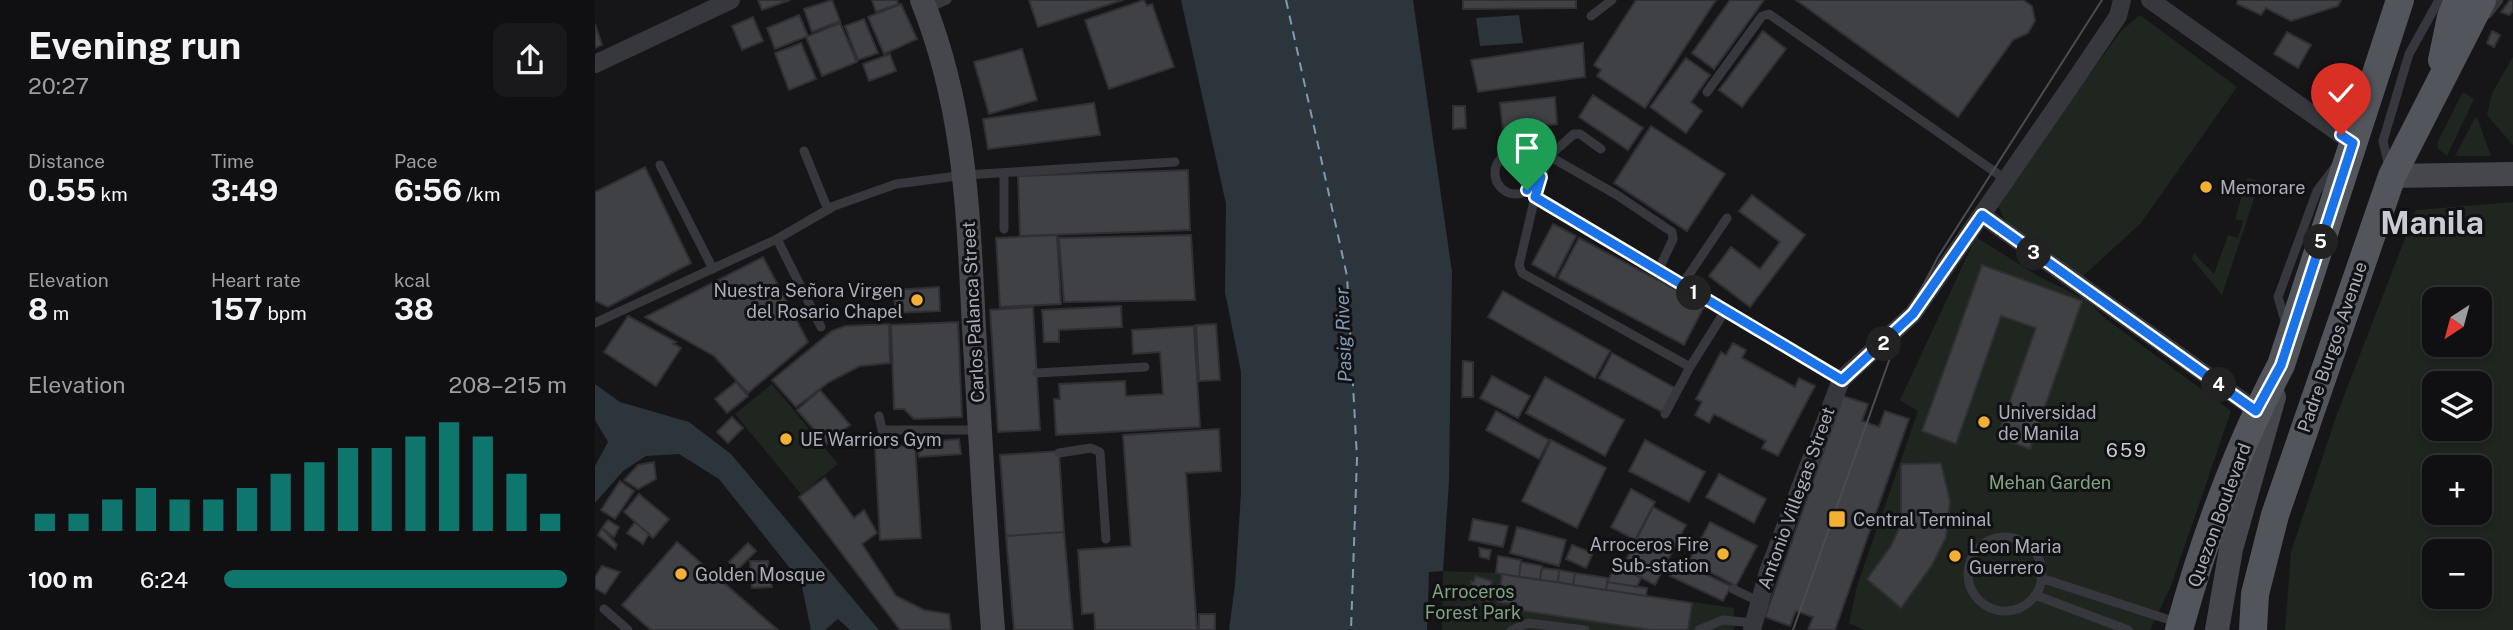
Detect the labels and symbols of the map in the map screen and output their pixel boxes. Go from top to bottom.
pin [2311,63,2371,135]
pin [1497,118,1557,190]
place label: Memorare [2220,177,2306,198]
marker: Memorare [2198,179,2214,195]
district label: Manila [2380,204,2484,241]
street label: Carlos Palanca Street [958,221,988,403]
pin: 5 [2303,224,2339,260]
pin: 3 [2017,236,2051,270]
street label: Padre Burgos Avenue [2293,259,2371,435]
pin: 1 [1677,276,1711,310]
place label: Nuestra Señora Virgen del Rosario Chapel [714,280,903,322]
water label: Pasig River [1330,286,1356,383]
north arrow [2422,287,2492,357]
marker: Nuestra Señora Virgen del Rosario Chapel [909,292,925,308]
pin: 2 [1867,326,1901,362]
pin: 4 [2201,368,2237,402]
place label: Universidad de Manila [1998,402,2097,444]
street label: Antonio Villegas Street [1753,404,1839,592]
marker: Universidad de Manila [1976,414,1992,430]
place label: UE Warriors Gym [800,429,942,450]
marker: UE Warriors Gym [778,431,794,447]
district label: 659 [2106,439,2148,461]
street label: Quezon Boulevard [2183,440,2255,590]
park label: Mehan Garden [1989,472,2111,493]
marker: Central Terminal [1827,509,1847,529]
place label: Central Terminal [1853,509,1992,530]
place label: Arroceros Fire Sub-station [1589,534,1709,576]
place label: Leon Maria Guerrero [1969,536,2061,578]
marker: Arroceros Fire Sub-station [1715,546,1731,562]
marker: Leon Maria Guerrero [1947,548,1963,564]
place label: Golden Mosque [695,564,825,585]
marker: Golden Mosque [673,566,689,582]
park label: Arroceros Forest Park [1425,581,1521,623]

